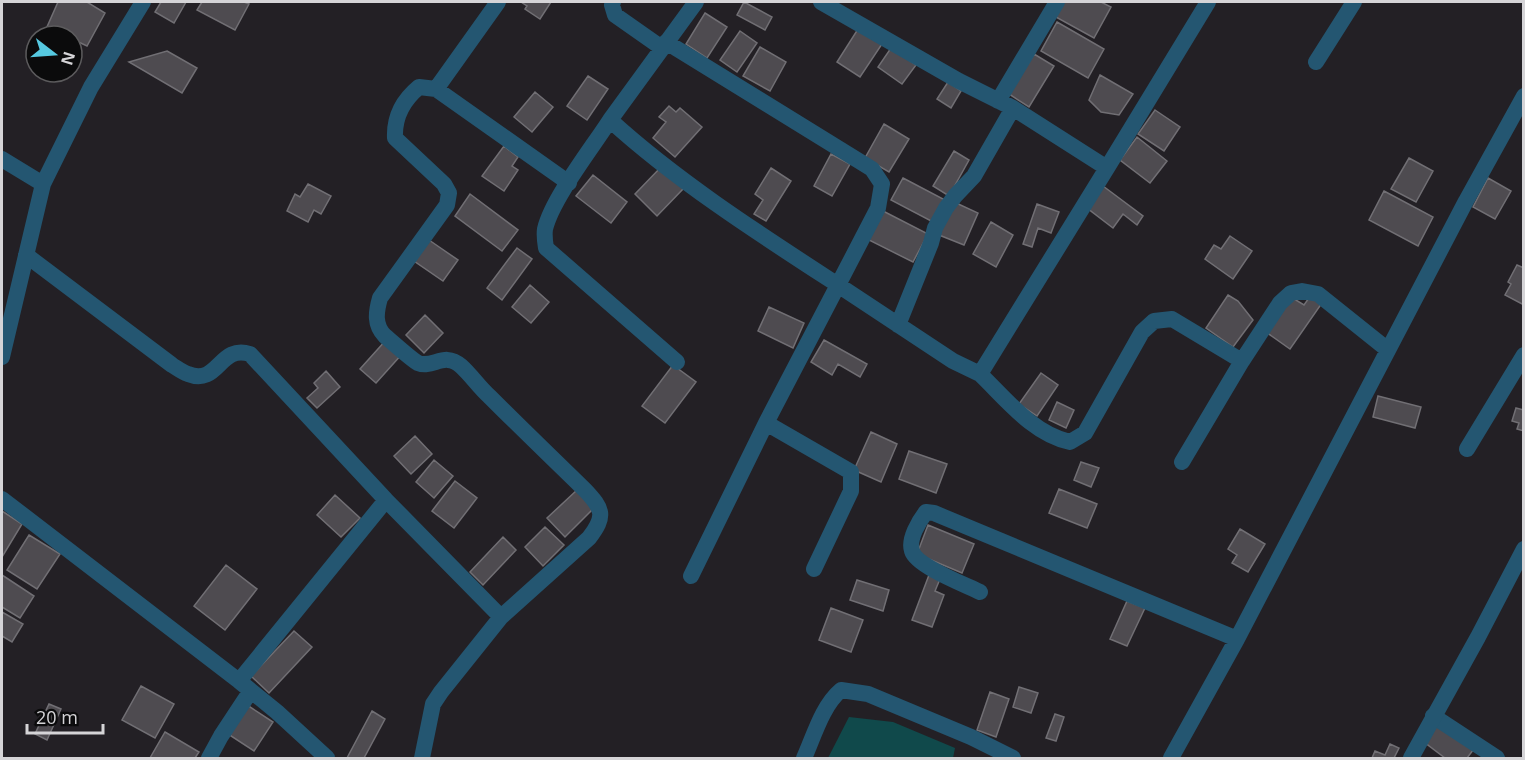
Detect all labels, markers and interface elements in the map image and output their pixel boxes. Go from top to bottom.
north arrow [24,24,84,84]
text: N [56,49,81,68]
scale bar [27,697,104,735]
text: 20 m [36,705,78,729]

